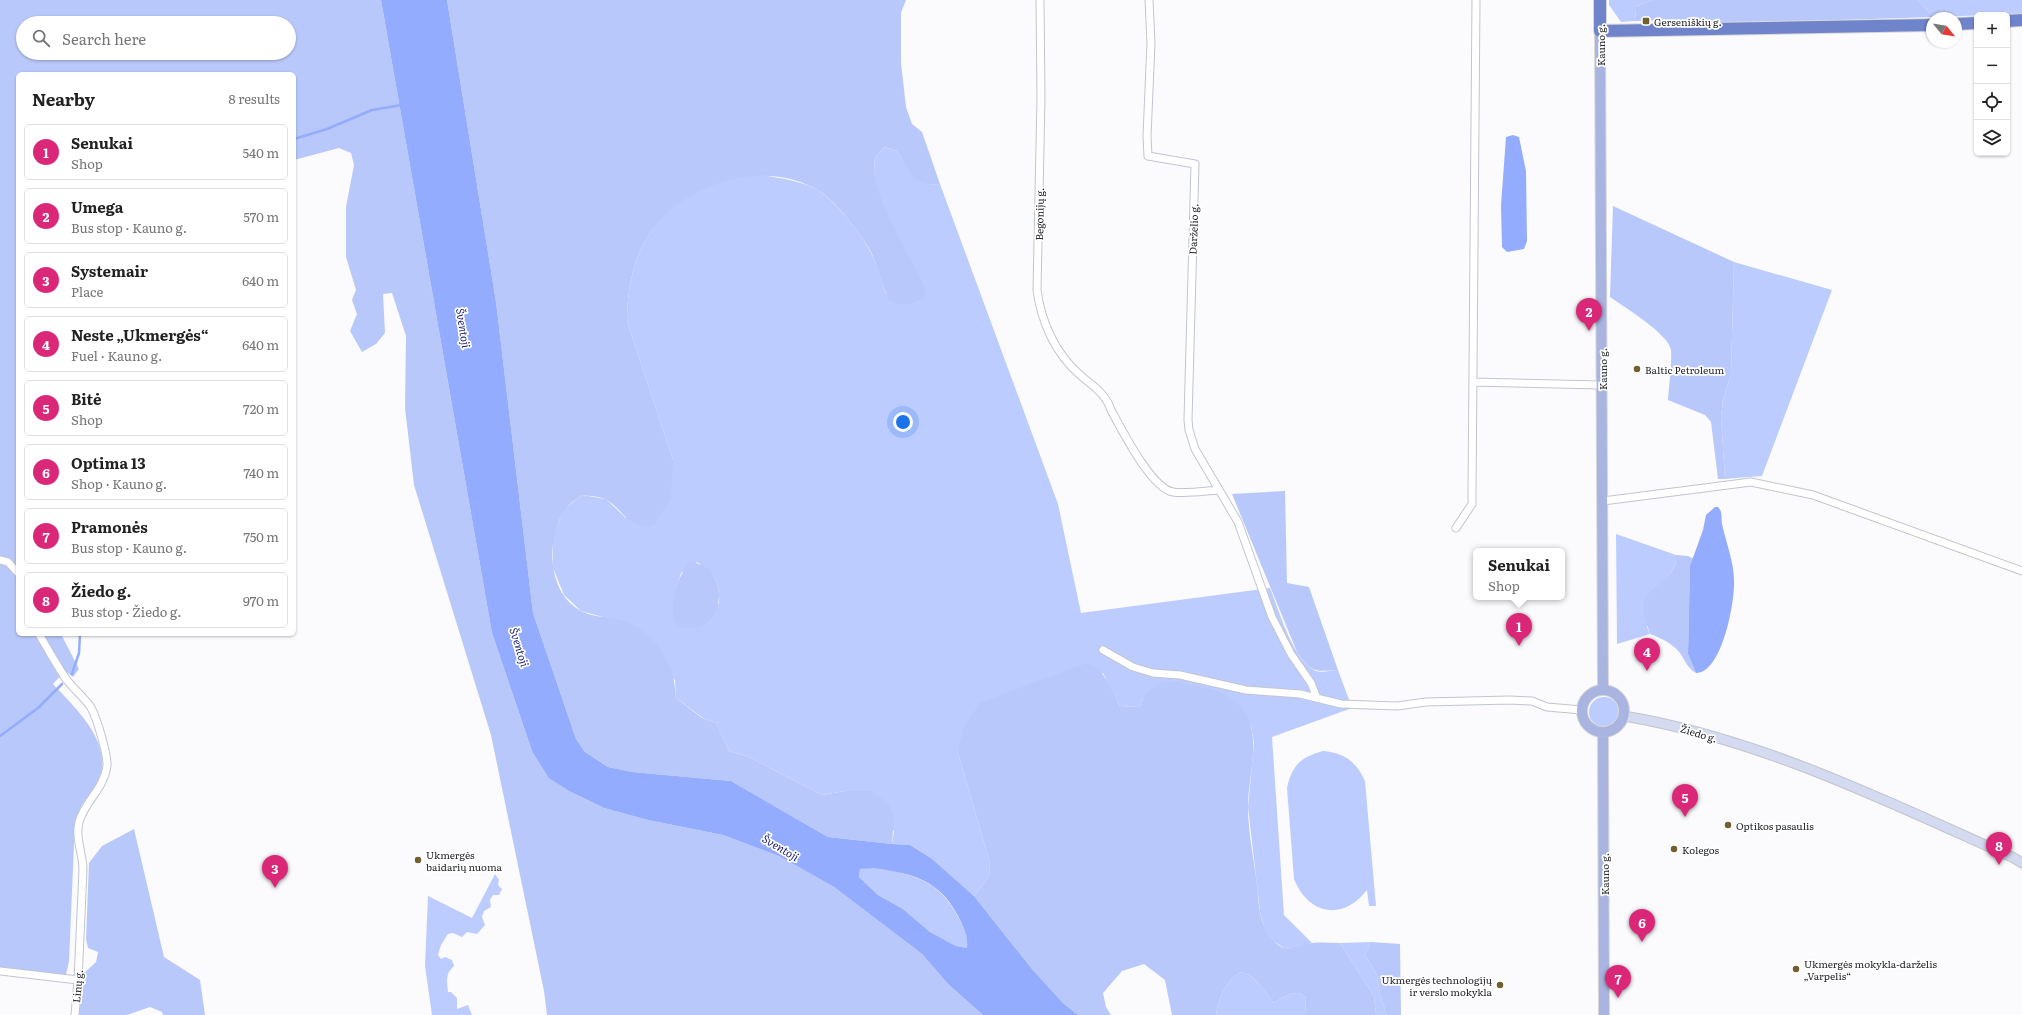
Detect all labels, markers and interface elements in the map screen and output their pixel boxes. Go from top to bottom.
north arrow [1926,12,1962,48]
map controls [1974,12,2010,156]
button: + [1974,12,2010,48]
place label: Gerseniškių g. [1654,14,1722,29]
search box [16,16,296,60]
marker: Gerseniškių g. [1641,16,1651,26]
street label: Kauno g. [1593,24,1608,66]
icon: search [30,27,52,49]
text: Search here [62,27,146,50]
button: − [1974,48,2010,84]
button: locate [1974,84,2010,120]
text: Nearby [32,86,95,111]
text: 8 results [229,89,280,108]
button: layers [1974,120,2010,156]
text: Senukai [71,131,133,154]
text: 1 [43,143,49,162]
text: 540 m [243,143,279,162]
text: Shop [71,154,103,173]
street label: Begonijų g. [1031,187,1047,241]
text: Umega [71,195,123,218]
street label: Darželio g. [1185,203,1201,255]
text: 2 [43,207,49,226]
text: 570 m [243,207,279,226]
text: Bus stop · Kauno g. [71,218,187,237]
text: Systemair [71,259,148,282]
text: 3 [42,271,50,290]
text: 640 m [242,271,279,290]
text: Place [71,282,103,301]
pin: 2 [1576,298,1602,331]
water label: Šventoji [453,307,475,350]
text: Neste „Ukmergės“ [71,323,209,346]
text: 4 [42,335,50,354]
text: 640 m [242,335,279,354]
text: Fuel · Kauno g. [71,346,162,365]
street label: Kauno g. [1595,348,1610,390]
place label: Baltic Petroleum [1645,362,1725,377]
marker: Baltic Petroleum [1632,364,1642,374]
text: Bitė [71,387,101,410]
text: 5 [42,399,50,418]
text: 720 m [243,399,279,418]
text: Shop [71,410,103,429]
your location [893,412,913,432]
text: Optima 13 [71,451,146,474]
text: 6 [42,463,50,482]
text: 740 m [243,463,279,482]
text: Shop · Kauno g. [71,474,167,493]
text: Pramonės [71,515,148,538]
text: 7 [42,527,50,546]
text: 750 m [243,527,279,546]
text: Bus stop · Kauno g. [71,538,187,557]
popup [1473,548,1565,600]
text: Senukai [1488,553,1550,576]
text: Shop [1488,576,1520,595]
text: Žiedo g. [71,579,131,602]
text: 8 [42,591,50,610]
text: 970 m [243,591,279,610]
text: Bus stop · Žiedo g. [71,602,182,621]
pin: 1 [1506,613,1532,646]
water label: Šventoji [506,625,534,669]
pin: 4 [1634,638,1660,671]
street label: Žiedo g. [1679,720,1719,746]
pin: 5 [1672,784,1698,817]
place label: Optikos pasaulis [1736,818,1814,833]
marker: Optikos pasaulis [1723,820,1733,830]
water label: Šventoji [760,830,803,865]
pin: 8 [1986,832,2012,865]
place label: Kolegos [1682,842,1720,857]
marker: Kolegos [1669,844,1679,854]
place label: Ukmergės baidarių nuoma [426,847,503,874]
street label: Kauno g. [1597,853,1612,895]
pin: 3 [262,855,288,888]
marker: Ukmergės baidarių nuoma [413,855,423,865]
pin: 6 [1629,909,1655,942]
place label: Ukmergės mokykla-darželis „Varpelis“ [1804,956,1937,983]
marker: Ukmergės mokykla-darželis „Varpelis“ [1791,964,1801,974]
pin: 7 [1605,965,1631,998]
street label: Linų g. [68,969,86,1003]
place label: Ukmergės technologijų ir verslo mokykla [1381,972,1493,999]
marker: Ukmergės technologijų ir verslo mokykla [1495,980,1505,990]

